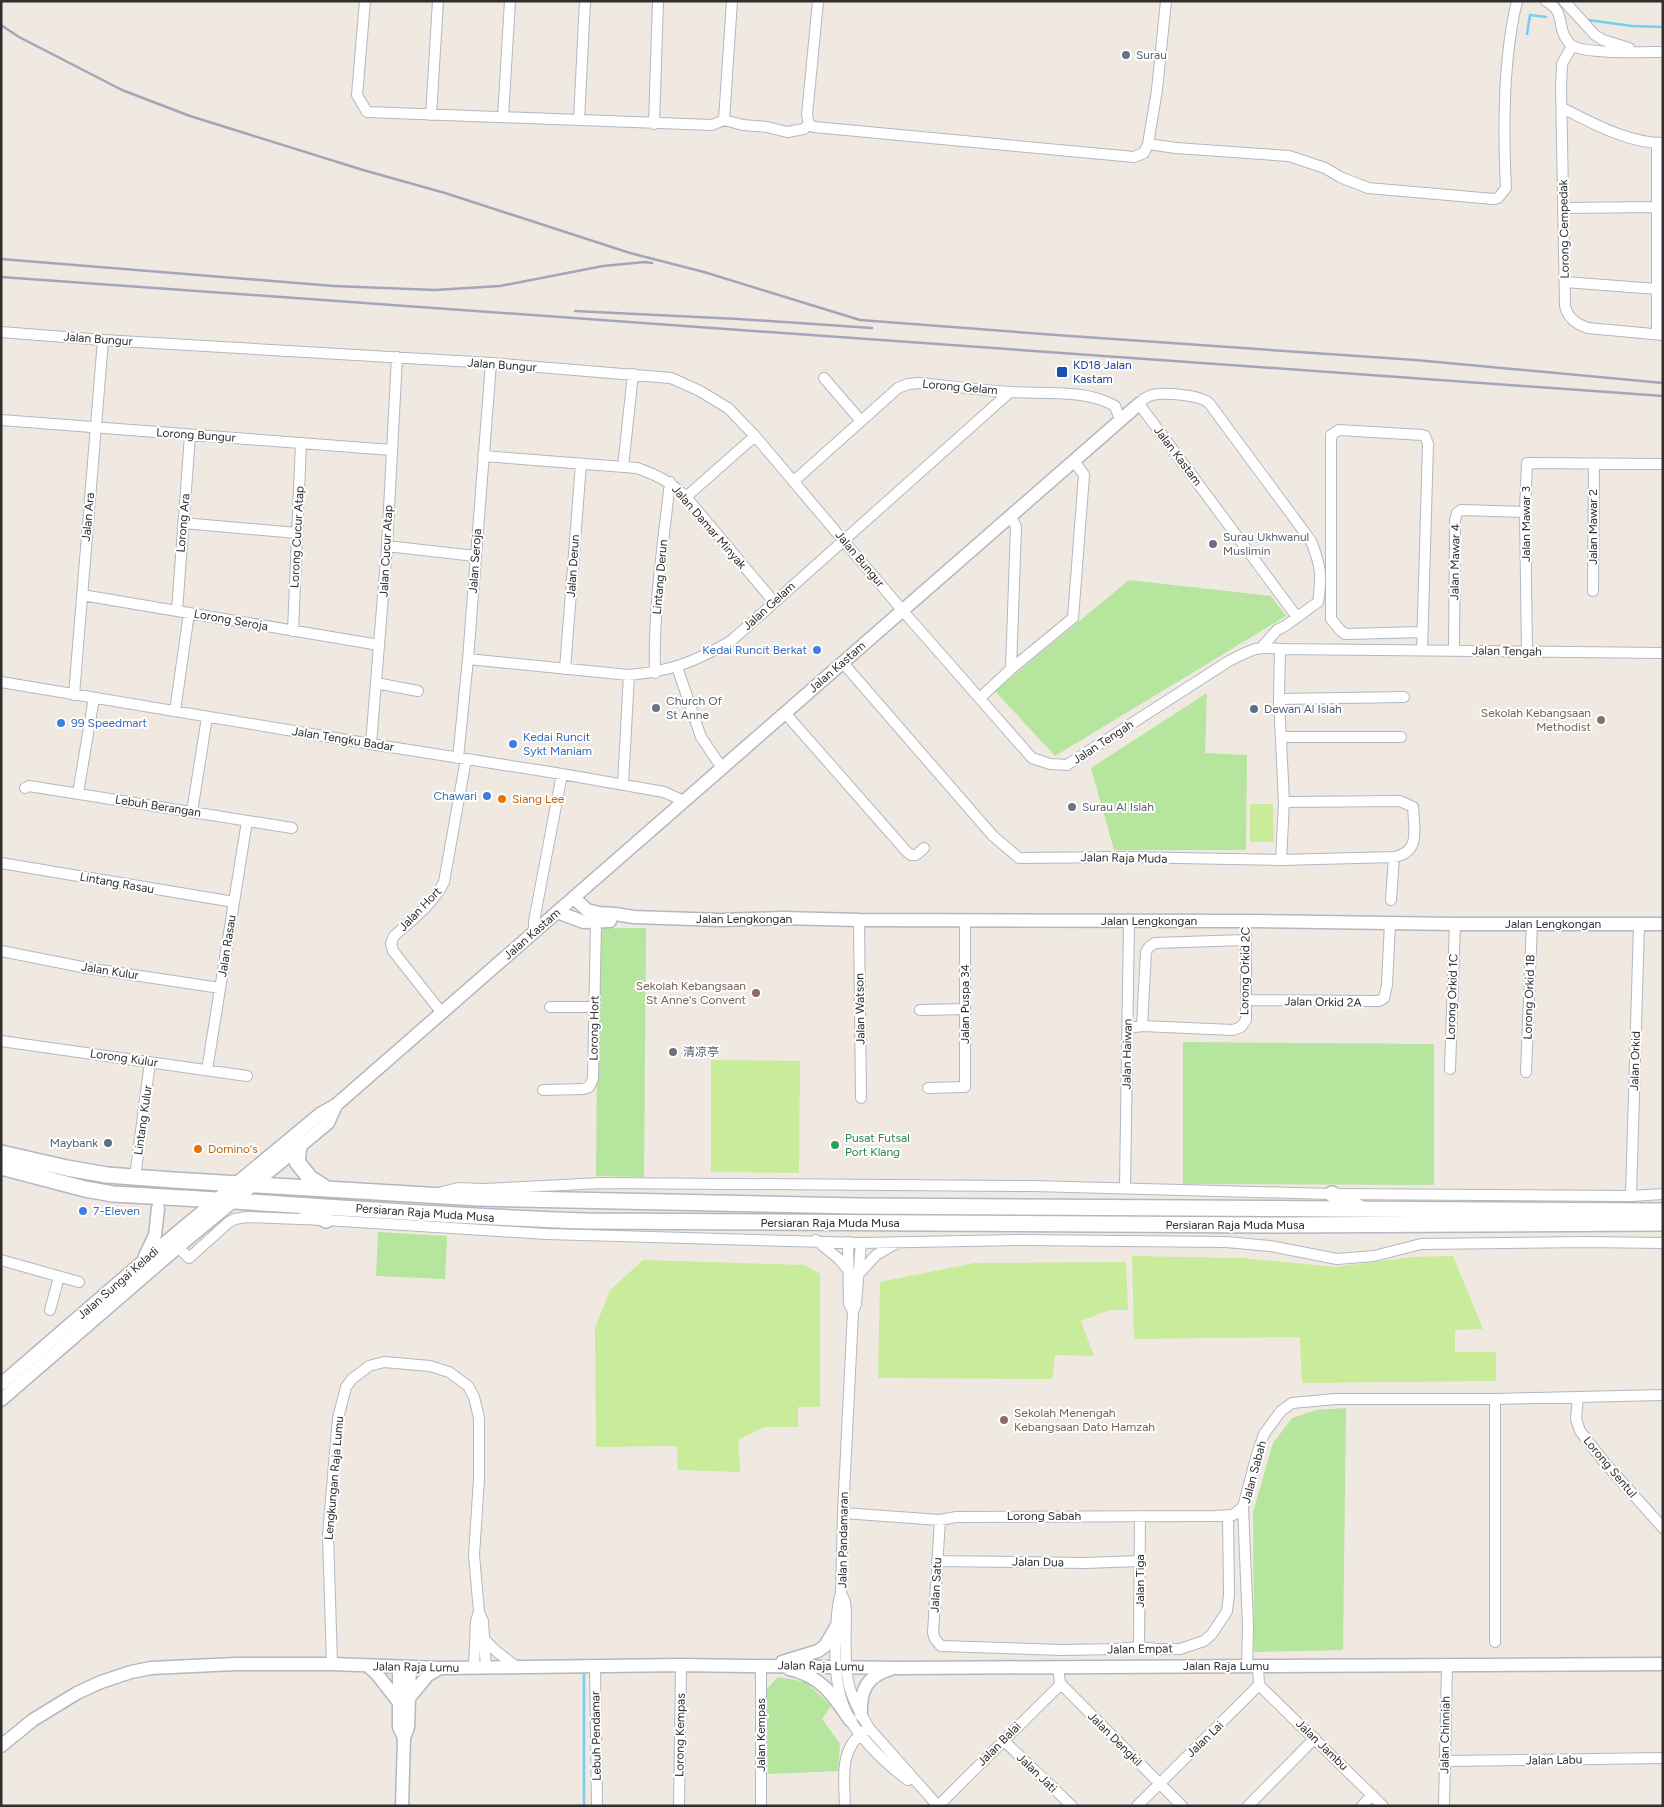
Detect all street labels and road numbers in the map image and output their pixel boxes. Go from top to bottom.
street label: Lorong Cempedak [1556,179,1572,279]
street label: Jalan Bungur [63,330,133,348]
street label: Jalan Bungur [467,356,537,374]
street label: Lorong Gelam [922,377,998,397]
street label: Jalan Kastam [1151,424,1205,488]
street label: Lorong Bungur [156,425,236,445]
street label: Jalan Damar Minyak [669,482,749,572]
street label: Lorong Cucur Atap [287,486,307,588]
street label: Jalan Mawar 3 [1519,486,1533,562]
street label: Jalan Mawar 2 [1586,489,1600,565]
street label: Jalan Ara [79,492,97,542]
street label: Lorong Ara [173,493,193,553]
street label: Jalan Cucur Atap [377,505,395,597]
street label: Jalan Mawar 4 [1447,523,1463,600]
street label: Jalan Seroja [466,528,484,594]
street label: Jalan Bungur [832,528,888,590]
street label: Jalan Derun [564,534,582,598]
street label: Lintang Derun [650,539,670,615]
street label: Jalan Gelam [740,579,798,633]
street label: Lorong Seroja [193,607,269,633]
street label: Jalan Kastam [806,639,868,695]
street label: Jalan Tengah [1472,643,1542,659]
street label: Jalan Tengah [1070,717,1136,767]
street label: Jalan Tengku Badar [291,724,395,754]
street label: Lebuh Berangan [114,792,202,820]
street label: Jalan Raja Muda [1081,850,1167,866]
street label: Lintang Rasau [79,870,155,896]
street label: Jalan Hort [396,884,445,934]
street label: Jalan Kastam [501,906,563,962]
street label: Jalan Lengkongan [696,912,793,926]
street label: Jalan Rasau [215,914,239,978]
street label: Jalan Lengkongan [1101,914,1198,928]
street label: Jalan Lengkongan [1505,917,1602,931]
street label: Lorong Orkid 2C [1237,926,1253,1015]
street label: Lorong Orkid 1C [1443,953,1461,1040]
street label: Lorong Orkid 1B [1521,954,1537,1040]
street label: Jalan Kulur [80,960,140,982]
street label: Jalan Puspa 34 [958,963,972,1044]
street label: Jalan Watson [852,973,868,1045]
street label: Jalan Orkid 2A [1284,994,1362,1010]
street label: Lorong Hort [586,995,602,1061]
street label: Jalan Haiwan [1119,1018,1135,1089]
street label: Jalan Orkid [1627,1031,1643,1091]
street label: Lorong Kulur [89,1046,159,1070]
street label: Lintang Kulur [131,1084,155,1156]
street label: Persiaran Raja Muda Musa [355,1201,495,1225]
street label: Persiaran Raja Muda Musa [760,1216,900,1230]
street label: Persiaran Raja Muda Musa [1165,1218,1305,1232]
street label: Jalan Sungai Keladi [75,1244,161,1322]
street label: Lengkungan Raja Lumu [322,1415,346,1541]
street label: Lorong Sentul [1580,1434,1640,1500]
street label: Jalan Sabah [1239,1439,1269,1505]
street label: Jalan Pandamaran [835,1491,851,1588]
street label: Lorong Sabah [1007,1509,1081,1523]
street label: Jalan Tiga [1133,1554,1147,1608]
street label: Jalan Dua [1012,1555,1064,1569]
street label: Jalan Satu [928,1557,944,1613]
street label: Jalan Empat [1107,1641,1173,1657]
street label: Jalan Raja Lumu [778,1658,864,1674]
street label: Jalan Raja Lumu [373,1659,459,1675]
street label: Jalan Raja Lumu [1183,1659,1269,1673]
street label: Lebuh Pendamar [588,1691,604,1781]
street label: Lorong Kempas [672,1693,688,1777]
street label: Jalan Chinniah [1437,1696,1453,1774]
street label: Jalan Kempas [754,1698,768,1772]
street label: Jalan Dengkil [1085,1709,1145,1769]
street label: Jalan Jambu [1293,1717,1351,1773]
street label: Jalan Lai [1184,1718,1226,1760]
street label: Jalan Balai [974,1719,1024,1769]
street label: Jalan Jati [1014,1750,1060,1796]
street label: Jalan Labu [1525,1753,1583,1767]

